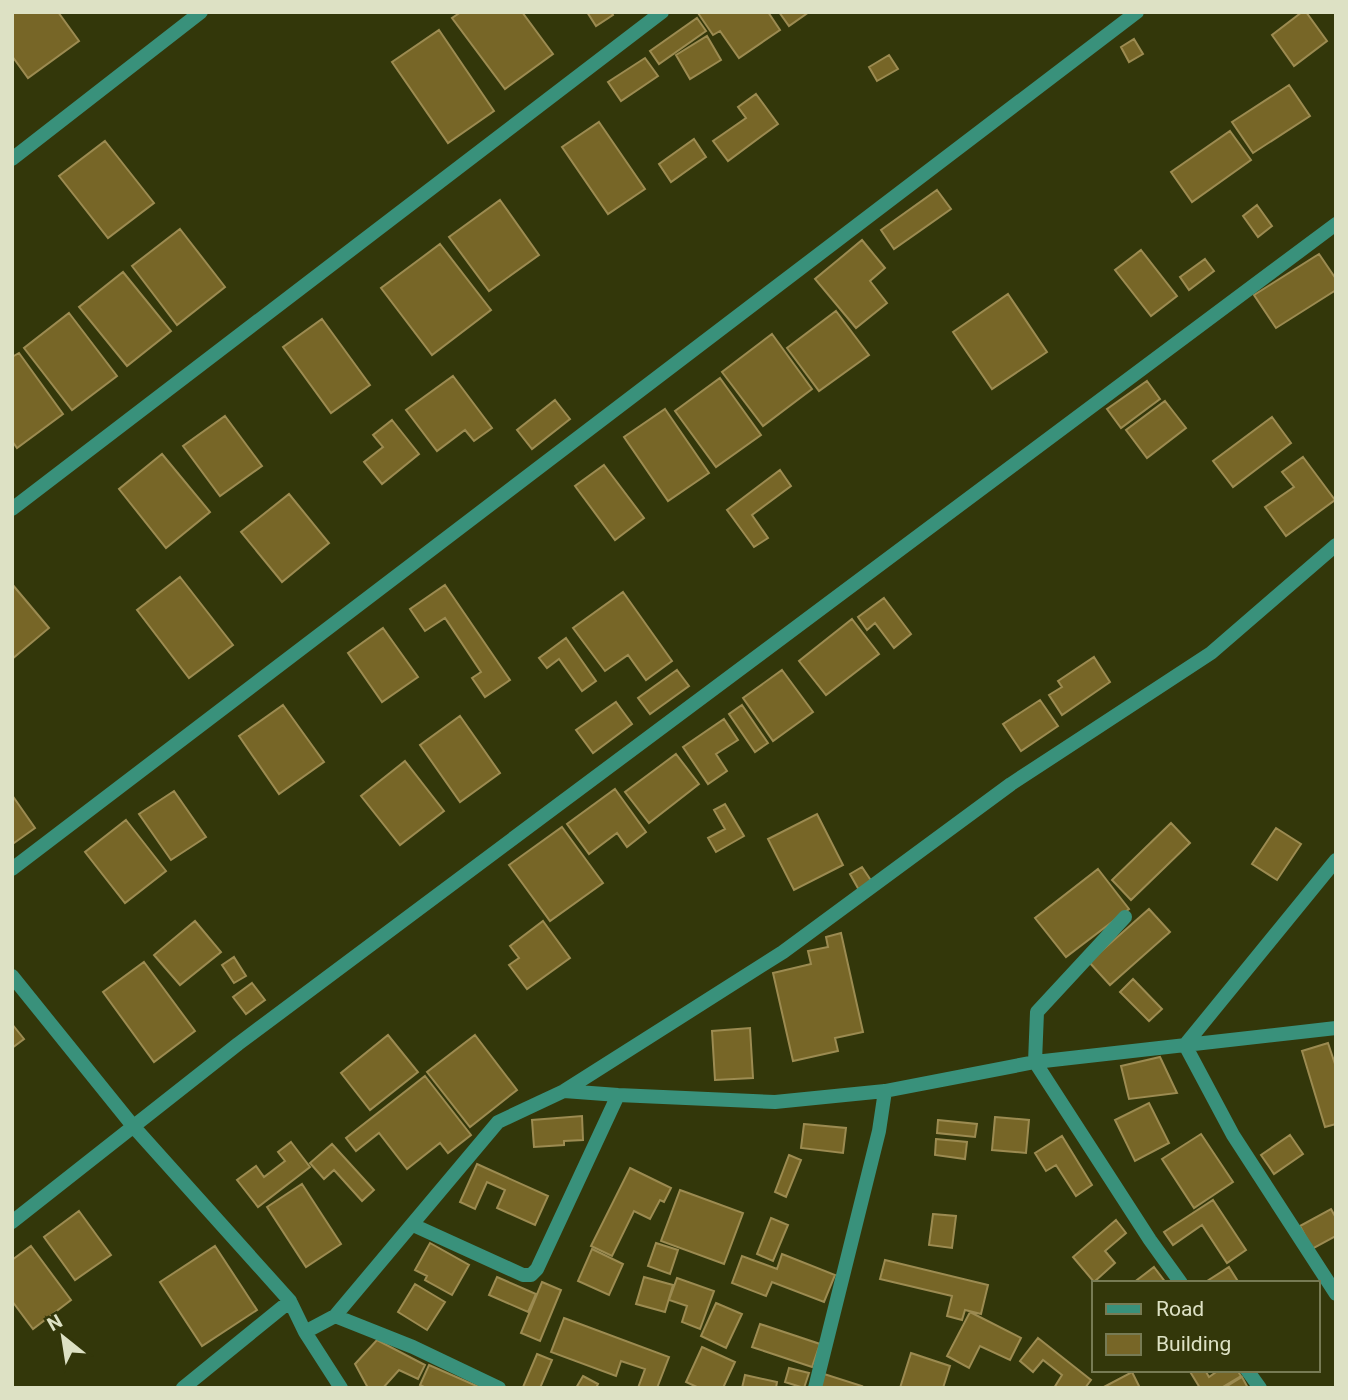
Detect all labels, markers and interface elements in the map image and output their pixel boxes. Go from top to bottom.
legend [1092,1281,1320,1372]
text: Road [1156,1297,1204,1321]
north arrow [28,1302,98,1372]
text: N [43,1309,66,1336]
text: Building [1156,1332,1231,1356]

